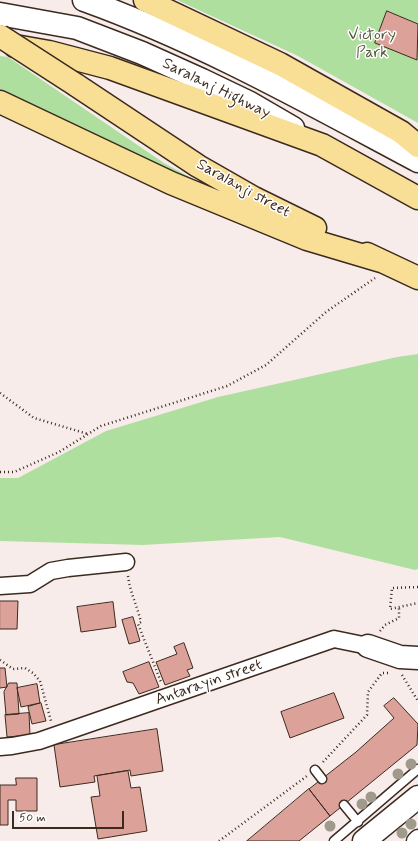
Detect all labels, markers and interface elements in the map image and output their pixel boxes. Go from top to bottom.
park label: Victory Park [348,26,396,64]
street label: Saralanj Highway [159,54,273,124]
street label: Saralanji street [193,155,293,223]
street label: Antarayin street [153,656,265,710]
scale bar [14,803,126,829]
text: 50 m [19,810,46,826]

